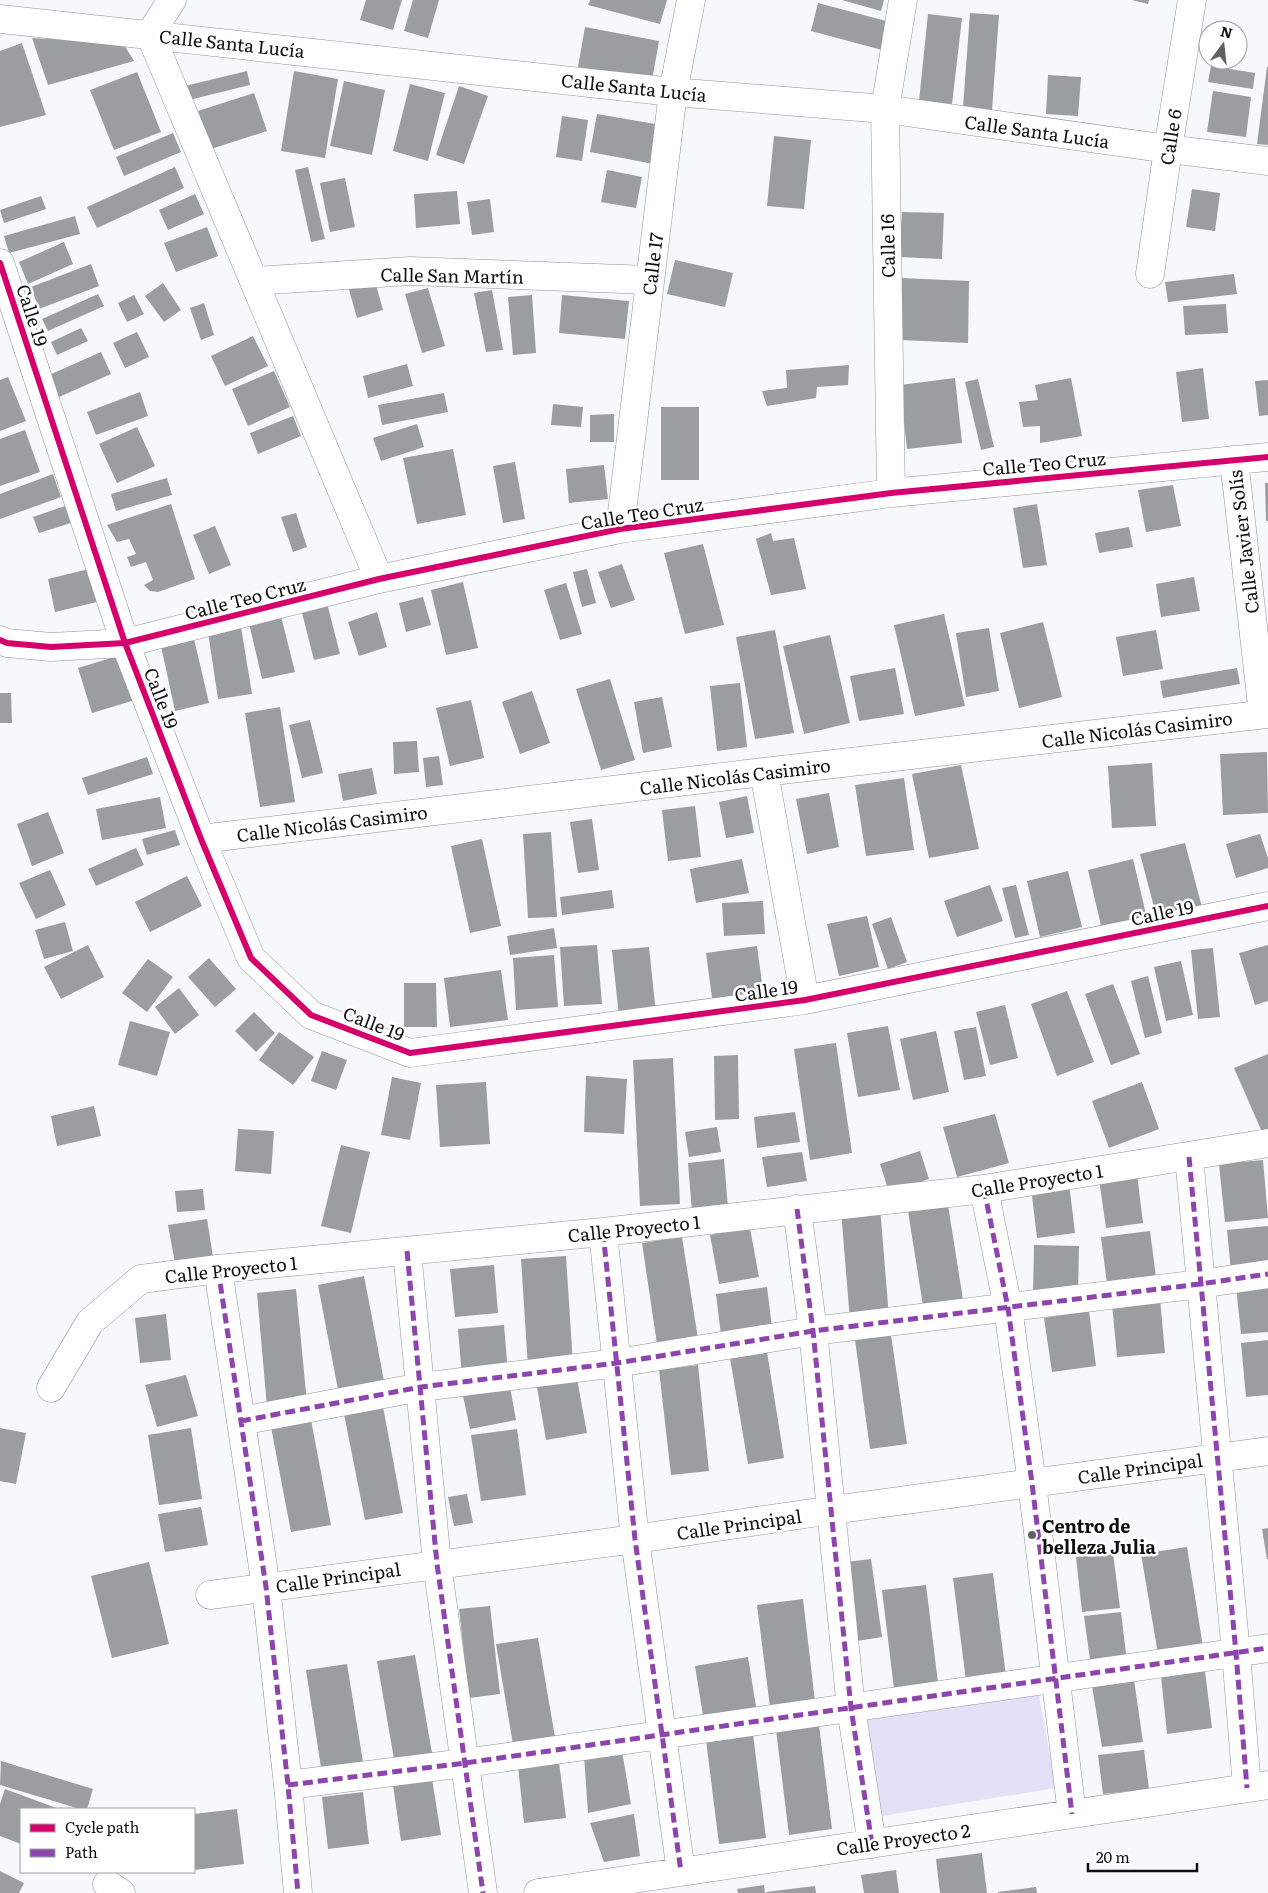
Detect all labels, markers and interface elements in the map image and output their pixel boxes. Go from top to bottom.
north arrow [1198,20,1248,70]
text: N [1218,20,1235,43]
street label: Calle Santa Lucía [158,22,306,64]
street label: Calle Santa Lucía [560,66,708,108]
street label: Calle Santa Lucía [963,107,1111,155]
street label: Calle 6 [1152,107,1188,167]
street label: Calle 16 [873,213,901,278]
street label: Calle 17 [635,231,669,297]
street label: Calle San Martín [380,260,524,290]
street label: Calle 19 [10,281,56,349]
street label: Calle Teo Cruz [981,444,1107,482]
street label: Calle Javier Solís [1221,469,1265,615]
street label: Calle Teo Cruz [579,490,705,536]
street label: Calle Teo Cruz [182,570,309,626]
street label: Calle 19 [138,663,186,733]
street label: Calle Nicolás Casimiro [1040,704,1234,754]
street label: Calle Nicolás Casimiro [638,751,832,801]
street label: Calle Nicolás Casimiro [235,798,429,848]
street label: Calle 19 [1128,892,1196,932]
street label: Calle 19 [733,972,799,1008]
street label: Calle 19 [339,999,409,1047]
street label: Calle Proyecto 1 [969,1156,1105,1204]
street label: Calle Proyecto 1 [566,1208,702,1248]
street label: Calle Proyecto 1 [163,1249,299,1289]
street label: Calle Principal [1076,1446,1204,1490]
street label: Calle Principal [675,1502,803,1546]
place label: Centro de belleza Julia [1042,1512,1157,1560]
marker: Centro de belleza Julia [1026,1529,1038,1541]
street label: Calle Principal [274,1555,402,1599]
legend [20,1808,195,1873]
text: Cycle path [65,1815,140,1838]
street label: Calle Proyecto 2 [834,1816,972,1862]
text: Path [65,1840,98,1863]
scale bar [1088,1840,1197,1872]
text: 20 m [1096,1845,1130,1868]

